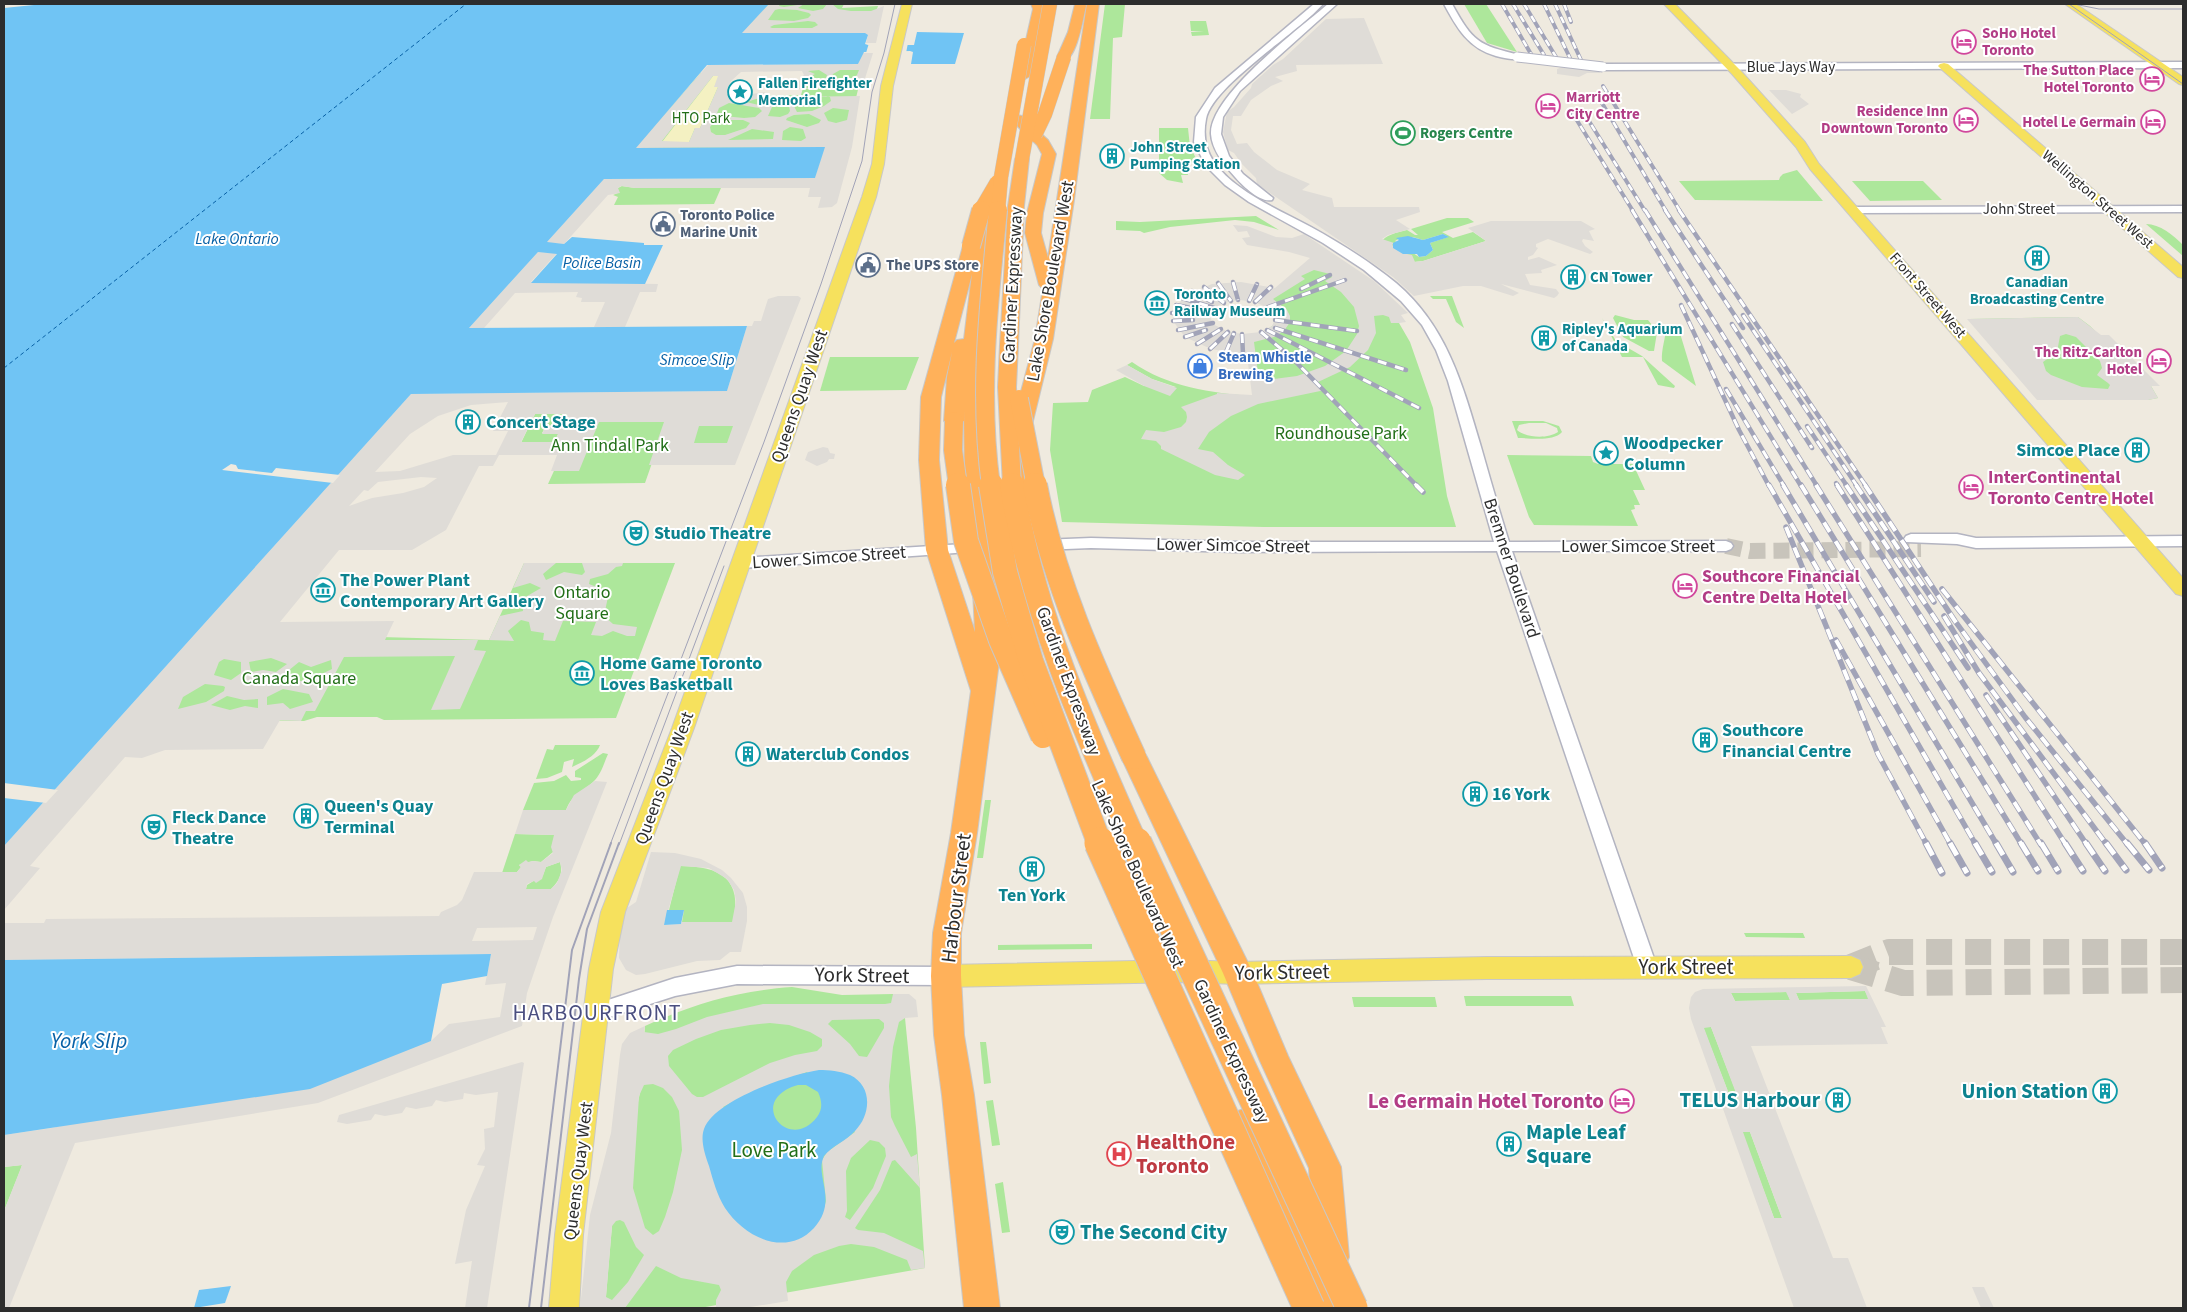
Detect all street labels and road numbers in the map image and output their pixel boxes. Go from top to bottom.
street label: Blue Jays Way [1747,57,1835,78]
street label: Wellington Street West [2037,145,2158,254]
street label: Lake Shore Boulevard West [1021,179,1080,383]
street label: John Street [1983,199,2055,220]
street label: Gardiner Expressway [996,206,1029,364]
street label: Front Street West [1884,248,1971,343]
street label: Queens Quay West [765,326,834,466]
street label: Bremner Boulevard [1477,495,1546,641]
street label: Lower Simcoe Street [1156,532,1310,559]
street label: Lower Simcoe Street [1561,534,1715,559]
street label: Lower Simcoe Street [751,540,907,575]
street label: Gardiner Expressway [1030,603,1107,760]
street label: Queens Quay West [629,708,700,848]
street label: Lake Shore Boulevard West [1085,776,1190,972]
street label: Harbour Street [933,832,979,964]
street label: York Street [1637,952,1734,982]
street label: York Street [1233,956,1330,988]
street label: York Street [813,959,910,991]
street label: Gardiner Expressway [1187,975,1276,1128]
street label: Queens Quay West [558,1100,599,1242]

